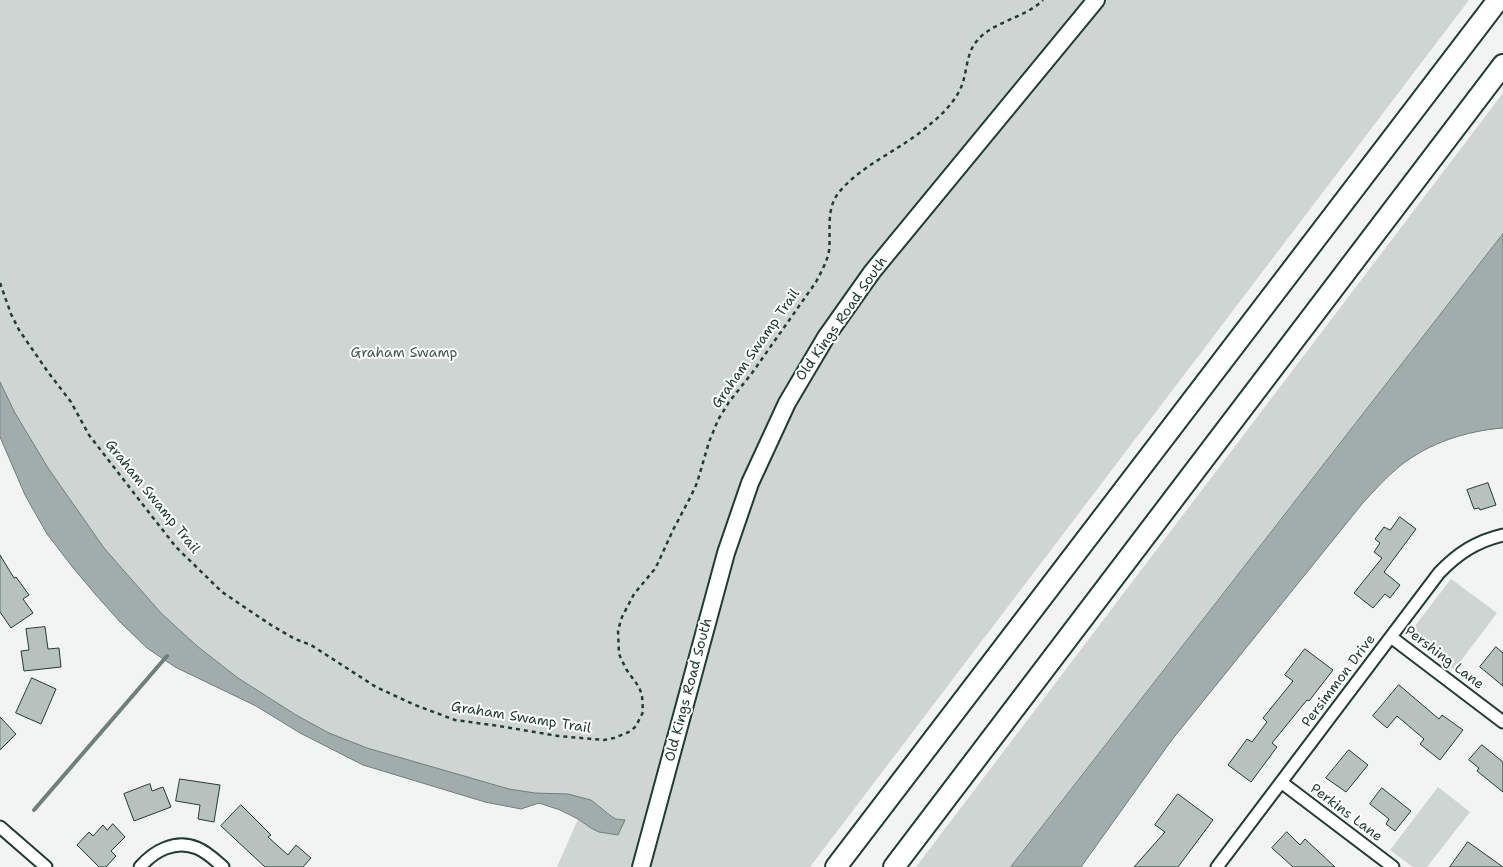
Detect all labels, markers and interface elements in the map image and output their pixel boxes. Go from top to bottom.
street label: Old Kings Road South [793,254,891,384]
street label: Graham Swamp Trail [709,286,803,412]
park label: Graham Swamp [351,345,457,361]
street label: Graham Swamp Trail [101,437,203,557]
street label: Old Kings Road South [662,616,716,764]
street label: Pershing Lane [1401,623,1487,693]
street label: Persimmon Drive [1299,631,1379,731]
street label: Graham Swamp Trail [450,699,592,737]
street label: Perkins Lane [1307,781,1385,845]

